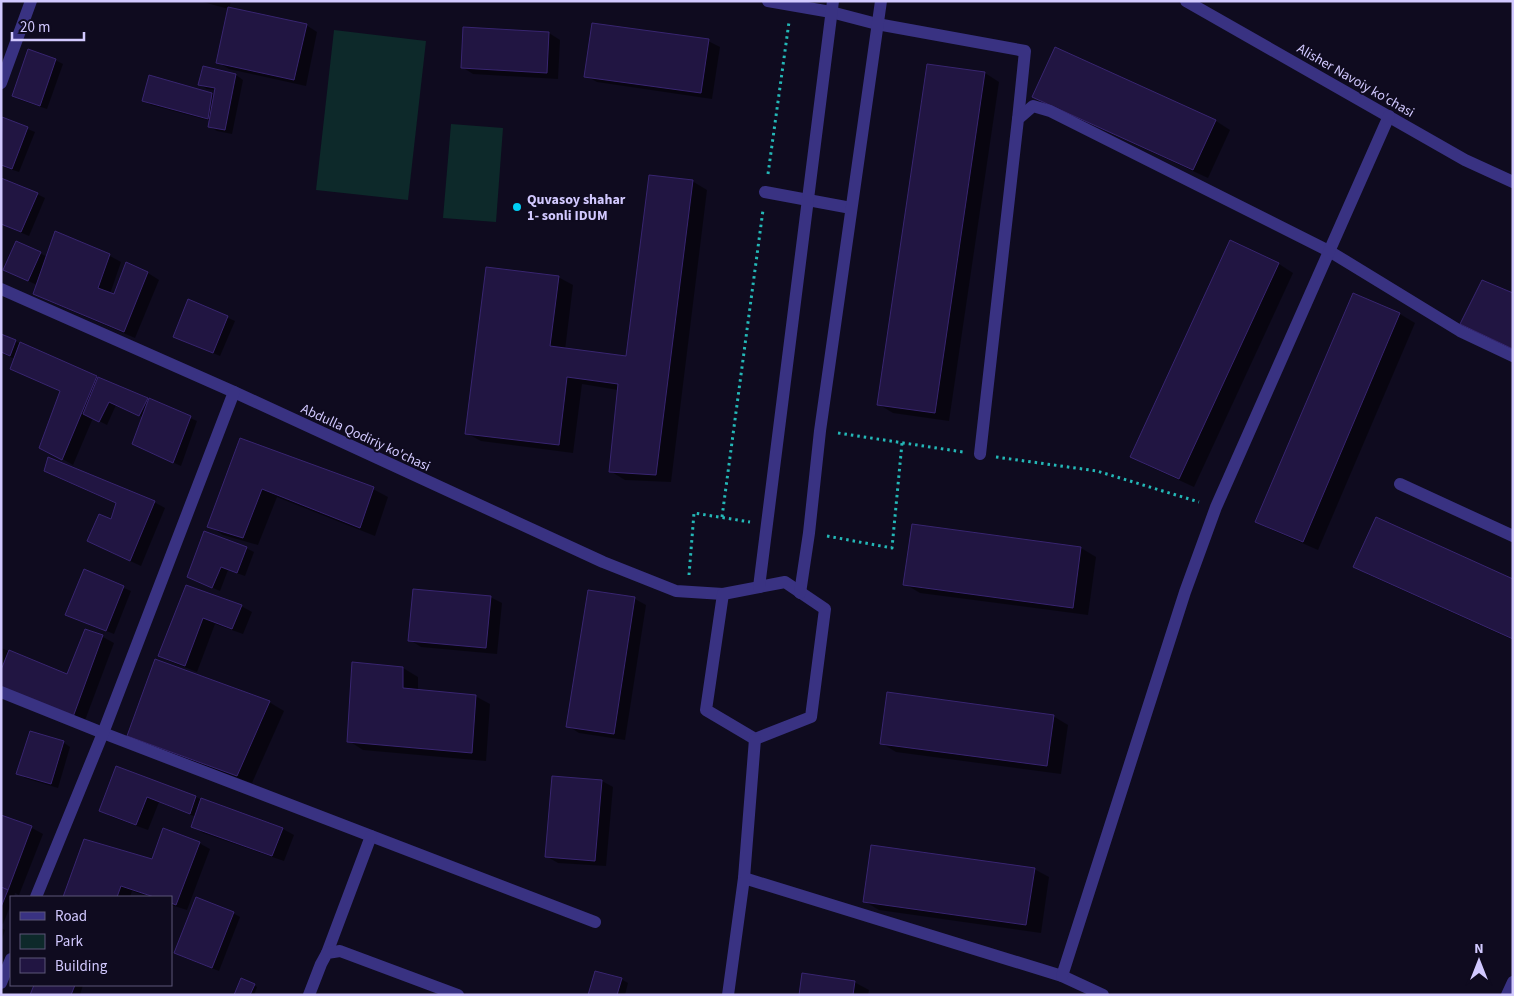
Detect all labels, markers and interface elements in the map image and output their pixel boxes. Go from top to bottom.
scale bar [12,10,85,42]
text: 20 m [20,17,50,38]
street label: Alisher Navoiy ko'chasi [1293,39,1418,123]
place label: Quvasoy shahar 1- sonli IDUM [527,190,626,226]
marker: Quvasoy shahar 1- sonli IDUM [511,201,523,213]
street label: Abdulla Qodiriy ko'chasi [298,399,434,477]
legend [10,896,172,986]
text: Road [55,906,87,927]
text: Park [55,931,84,952]
north arrow [1454,936,1504,986]
text: N [1474,939,1484,959]
text: Building [55,956,108,977]

